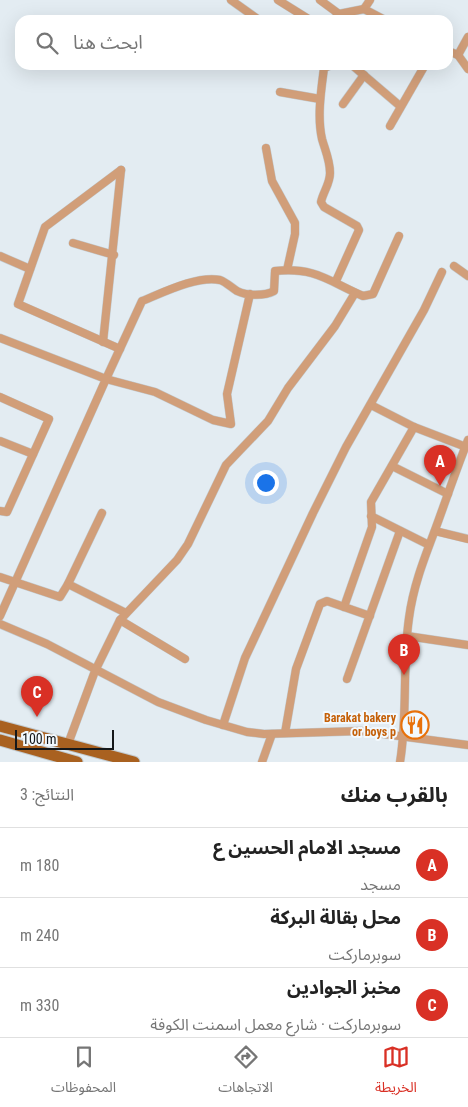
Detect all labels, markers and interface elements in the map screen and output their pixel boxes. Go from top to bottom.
search box [15,15,453,70]
icon: search [33,29,61,57]
text: ابحث هنا [73,31,143,54]
pin: A [424,445,456,486]
your location [253,470,279,496]
pin: B [388,634,420,675]
pin: C [21,676,53,717]
restaurant icon: Barakat bakery or boys p [400,710,430,740]
place label: Barakat bakery or boys p [324,711,397,739]
scale bar [15,727,114,750]
text: 100 m [22,731,57,747]
text: بالقرب منك [341,783,448,807]
text: النتائج: 3 [20,785,74,804]
text: مسجد الامام الحسين ع [213,836,401,859]
text: 180 m [20,856,59,875]
text: A [427,856,437,875]
text: مسجد [360,875,401,894]
text: محل بقالة البركة [270,906,401,929]
text: 240 m [20,926,59,945]
text: B [428,926,437,945]
text: سوبرماركت [329,945,401,964]
text: مخبز الجوادين [287,976,401,999]
text: 330 m [20,996,59,1015]
text: C [427,996,437,1015]
text: سوبرماركت · شارع معمل اسمنت الكوفة [150,1015,401,1034]
tab: المحفوظات [51,1043,116,1102]
tab: الاتجاهات [218,1043,273,1102]
tab: الخريطة [375,1043,417,1102]

